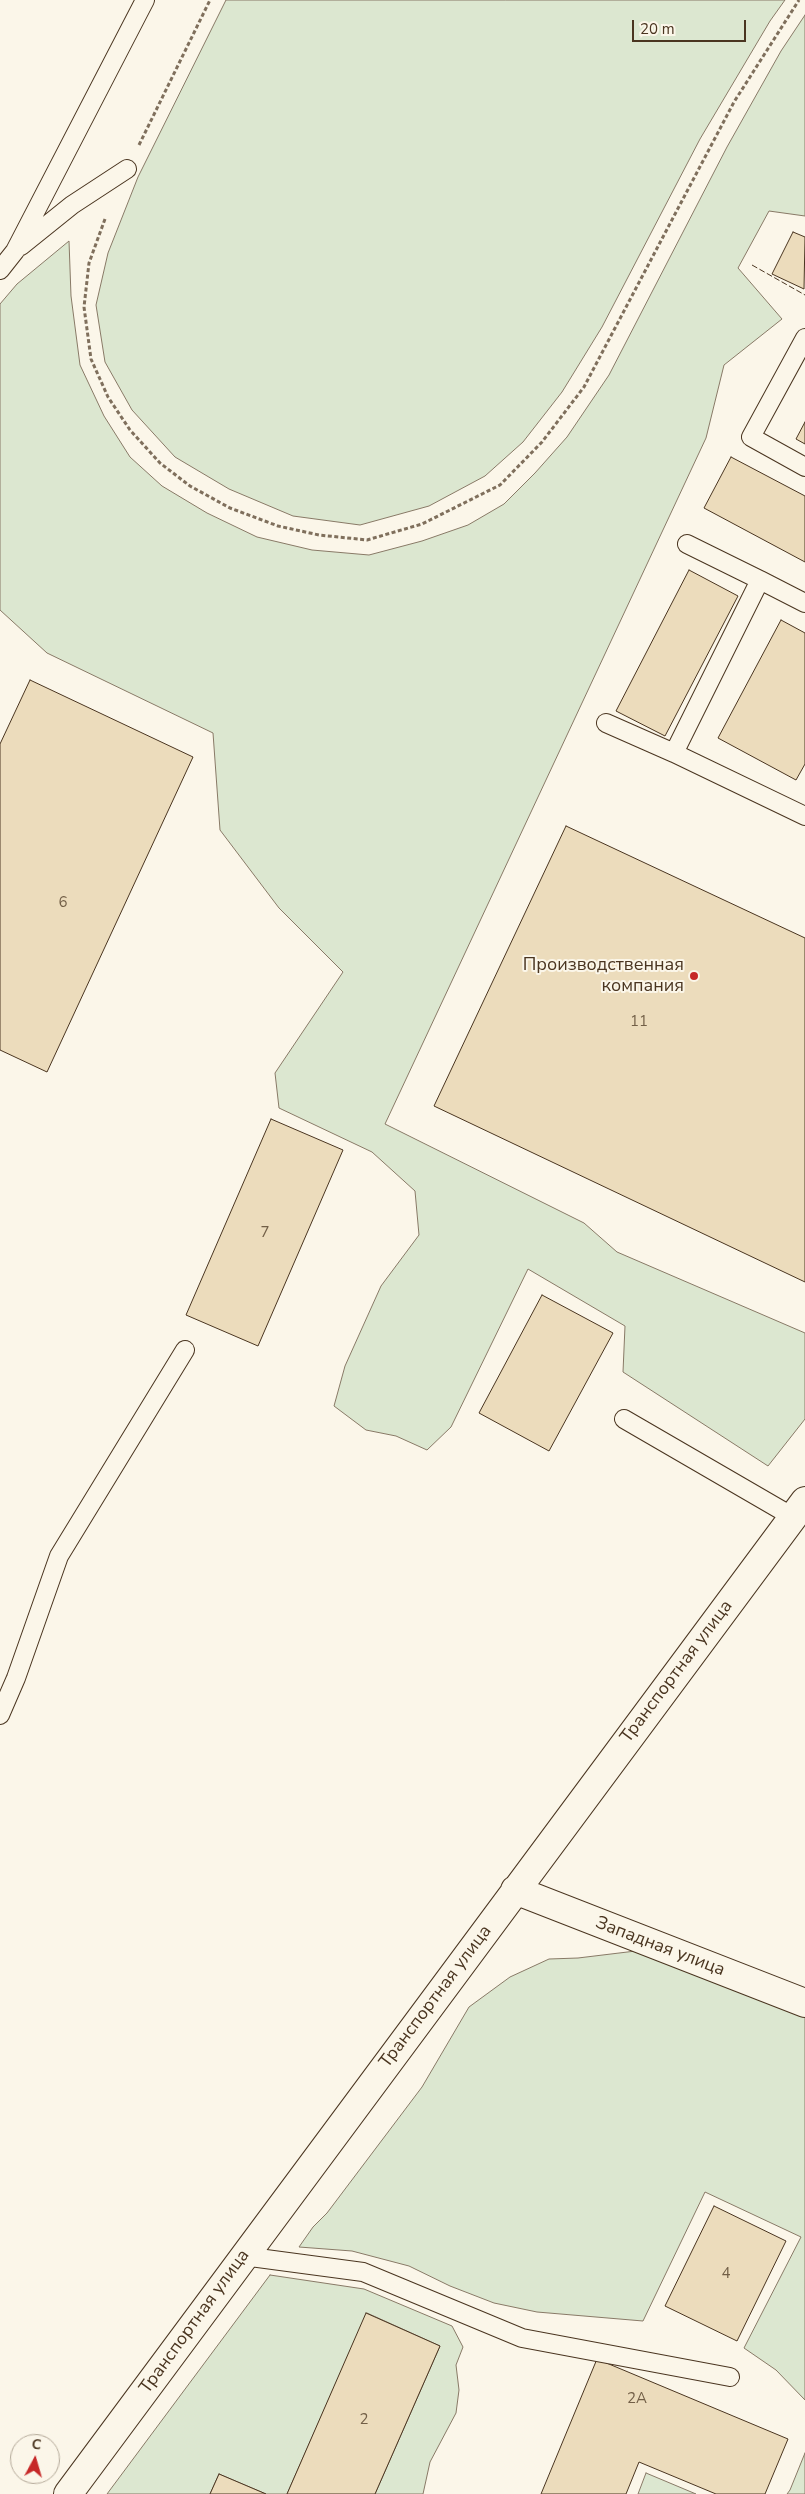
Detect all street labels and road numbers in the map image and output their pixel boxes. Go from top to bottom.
street label: Транспортная улица [616,1596,738,1748]
street label: Западная улица [592,1912,728,1982]
street label: Транспортная улица [375,1921,497,2073]
street label: Транспортная улица [135,2246,255,2398]

